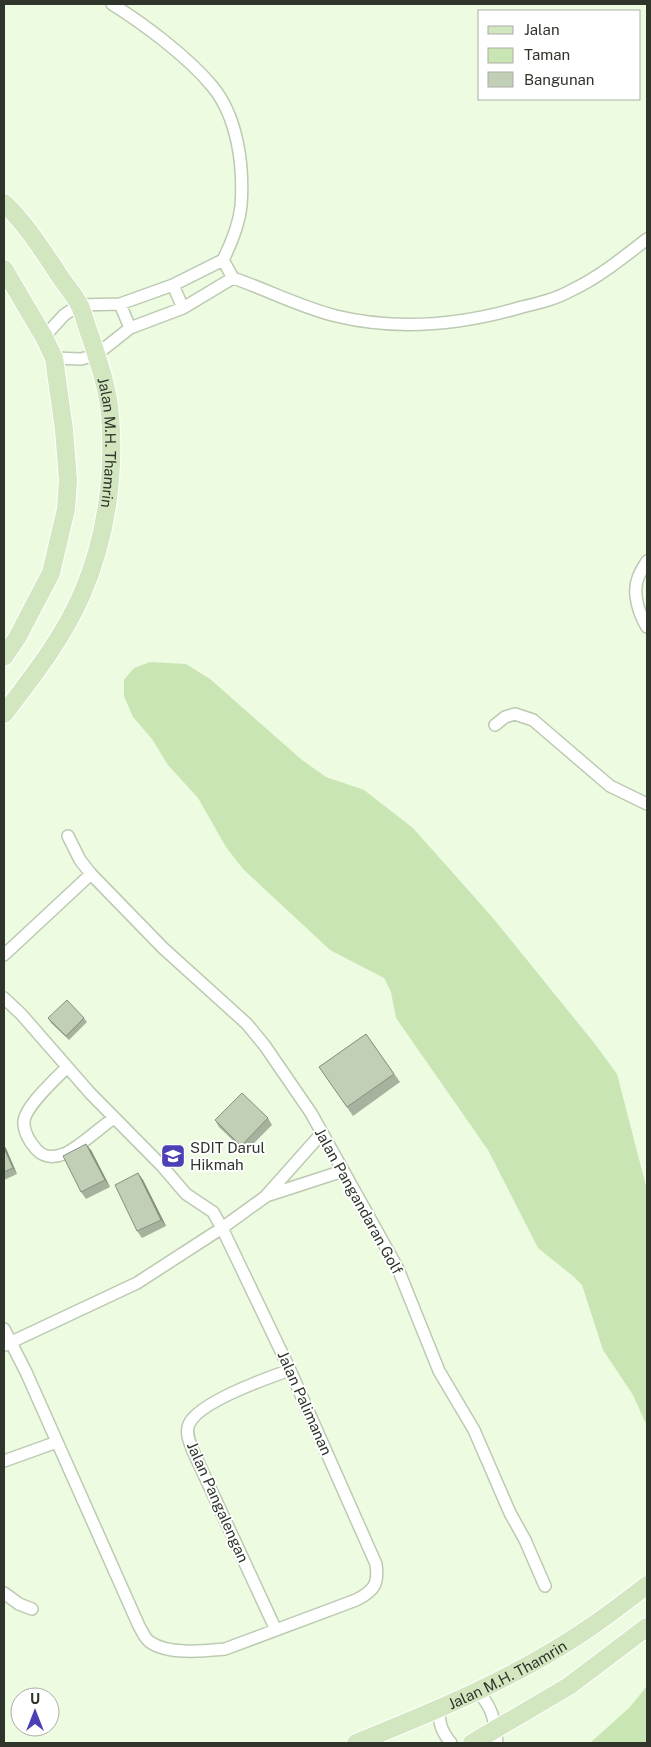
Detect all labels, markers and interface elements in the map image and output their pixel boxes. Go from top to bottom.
legend [478,10,641,100]
text: Jalan [524,21,560,38]
text: Taman [524,46,570,63]
text: Bangunan [524,71,595,88]
street label: Jalan M.H. Thamrin [95,375,120,509]
street label: Jalan Pangandaran Golf [312,1125,406,1277]
place label: SDIT Darul Hikmah [190,1139,265,1173]
school or university icon: SDIT Darul Hikmah [160,1143,186,1169]
street label: Jalan Palimanan [274,1348,336,1458]
street label: Jalan Pangalengan [184,1439,252,1565]
street label: Jalan M.H. Thamrin [445,1636,570,1712]
north arrow [10,1687,60,1737]
text: U [30,1691,40,1707]

